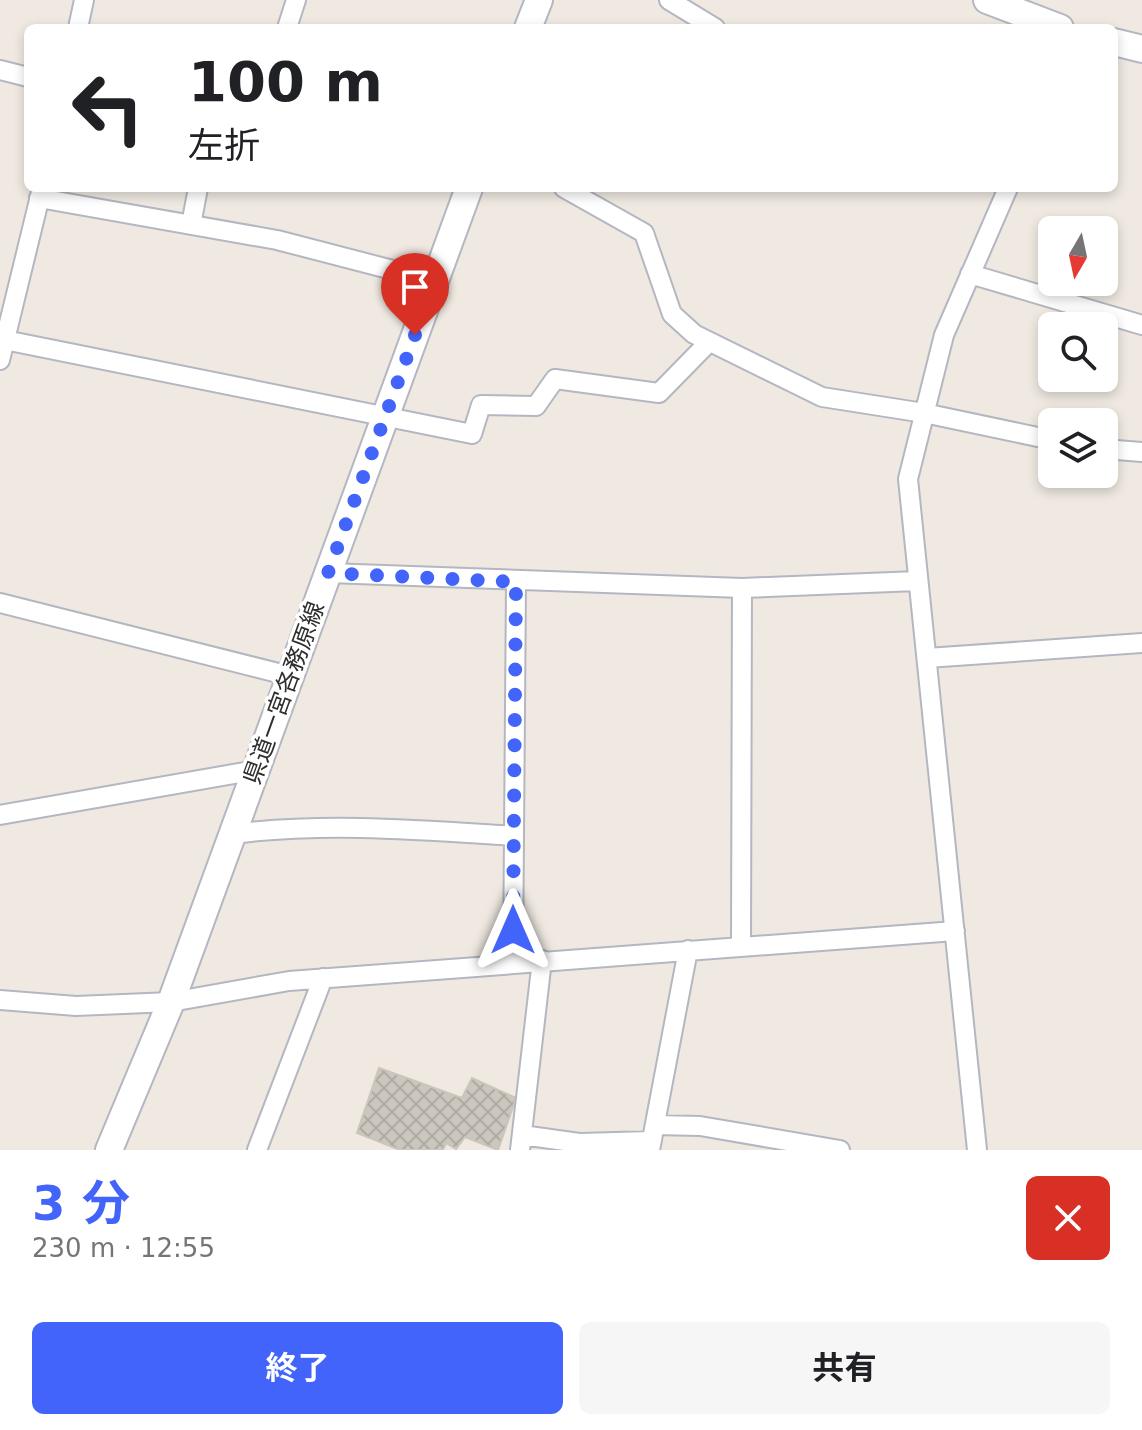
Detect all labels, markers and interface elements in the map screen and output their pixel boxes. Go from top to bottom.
text: 100 m [188,49,383,114]
icon: left [56,56,160,160]
text: 左折 [188,125,260,166]
north arrow [1038,216,1118,296]
map controls [1038,216,1118,488]
pin [381,253,449,335]
icon: arrive [393,265,437,309]
button: search [1038,312,1118,392]
button: layers [1038,408,1118,488]
street label: 県道一宮各務原線 [238,598,330,788]
position arrow [471,888,555,972]
text: 3 分 [32,1175,130,1231]
button: close [1026,1176,1110,1260]
text: 230 m · 12:55 [32,1233,215,1263]
button: 終了 [32,1322,563,1414]
button: 共有 [579,1322,1110,1414]

